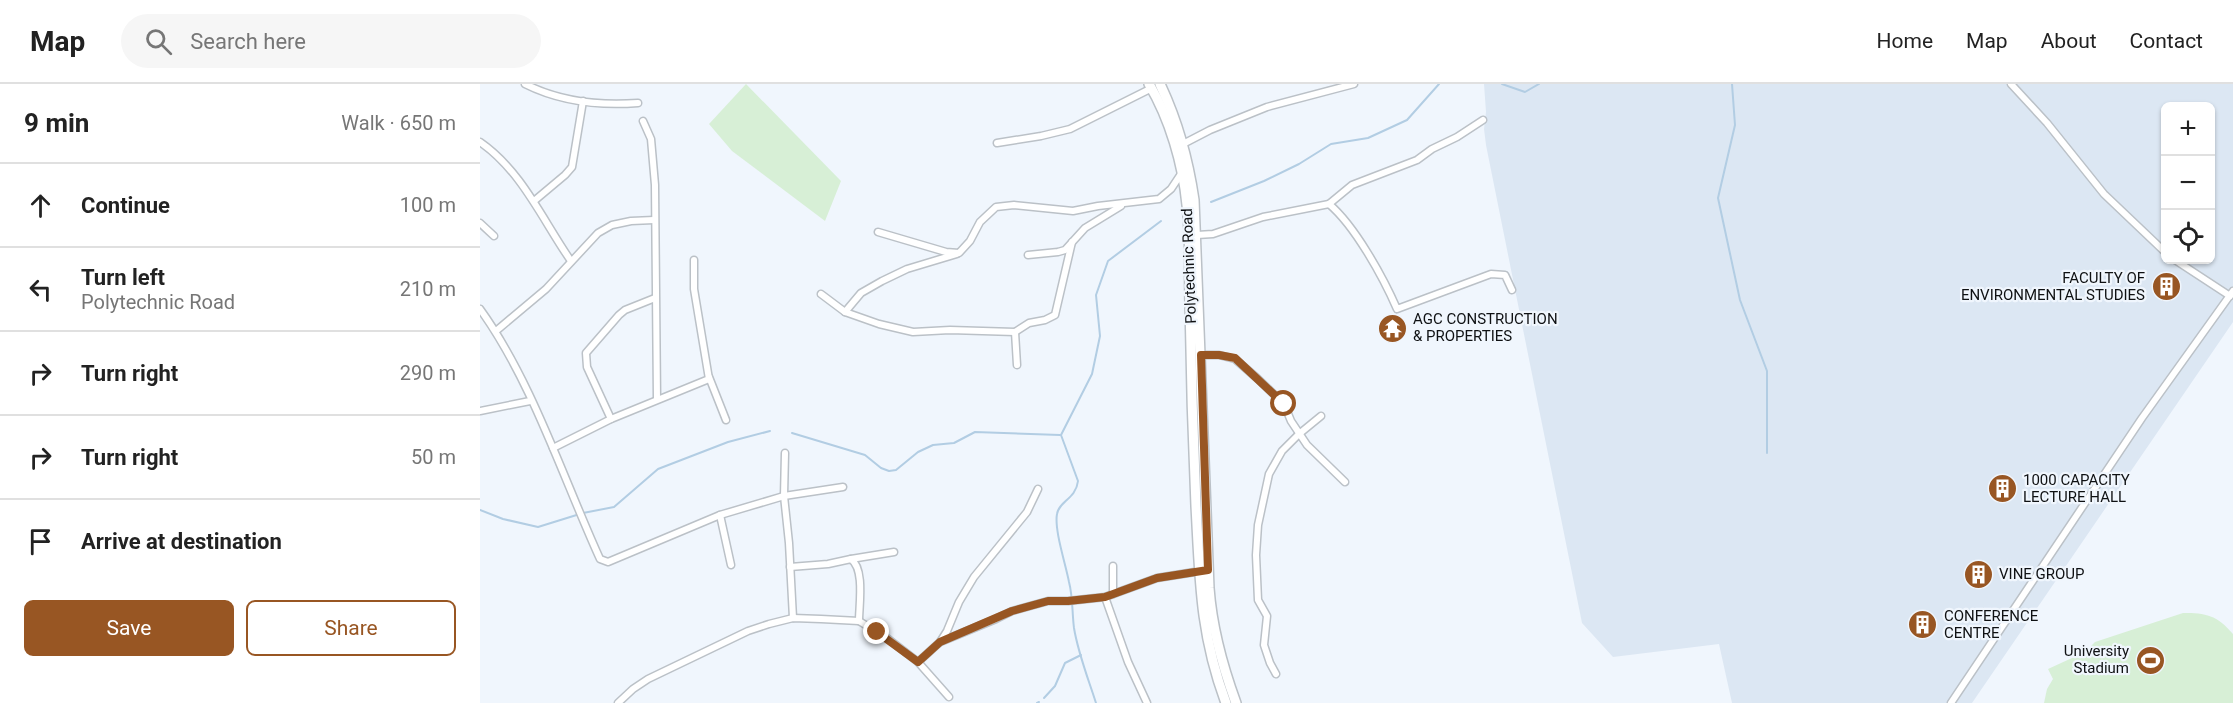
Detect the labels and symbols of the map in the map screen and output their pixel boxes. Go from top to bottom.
street label: Polytechnic Road [1178,208,1200,324]
place label: FACULTY OF ENVIRONMENTAL STUDIES [1961,269,2145,304]
building icon: FACULTY OF ENVIRONMENTAL STUDIES [2150,271,2182,303]
place label: AGC CONSTRUCTION & PROPERTIES [1413,310,1558,345]
temple icon: AGC CONSTRUCTION & PROPERTIES [1376,312,1408,344]
route start [1270,390,1296,416]
place label: 1000 CAPACITY LECTURE HALL [2023,471,2130,506]
building icon: 1000 CAPACITY LECTURE HALL [1986,473,2018,505]
building icon: VINE GROUP [1962,558,1994,590]
place label: VINE GROUP [1999,565,2085,583]
place label: CONFERENCE CENTRE [1944,607,2039,642]
building icon: CONFERENCE CENTRE [1907,609,1939,641]
route end [863,618,889,644]
place label: University Stadium [2064,642,2129,677]
sports icon: University Stadium [2134,644,2166,676]

